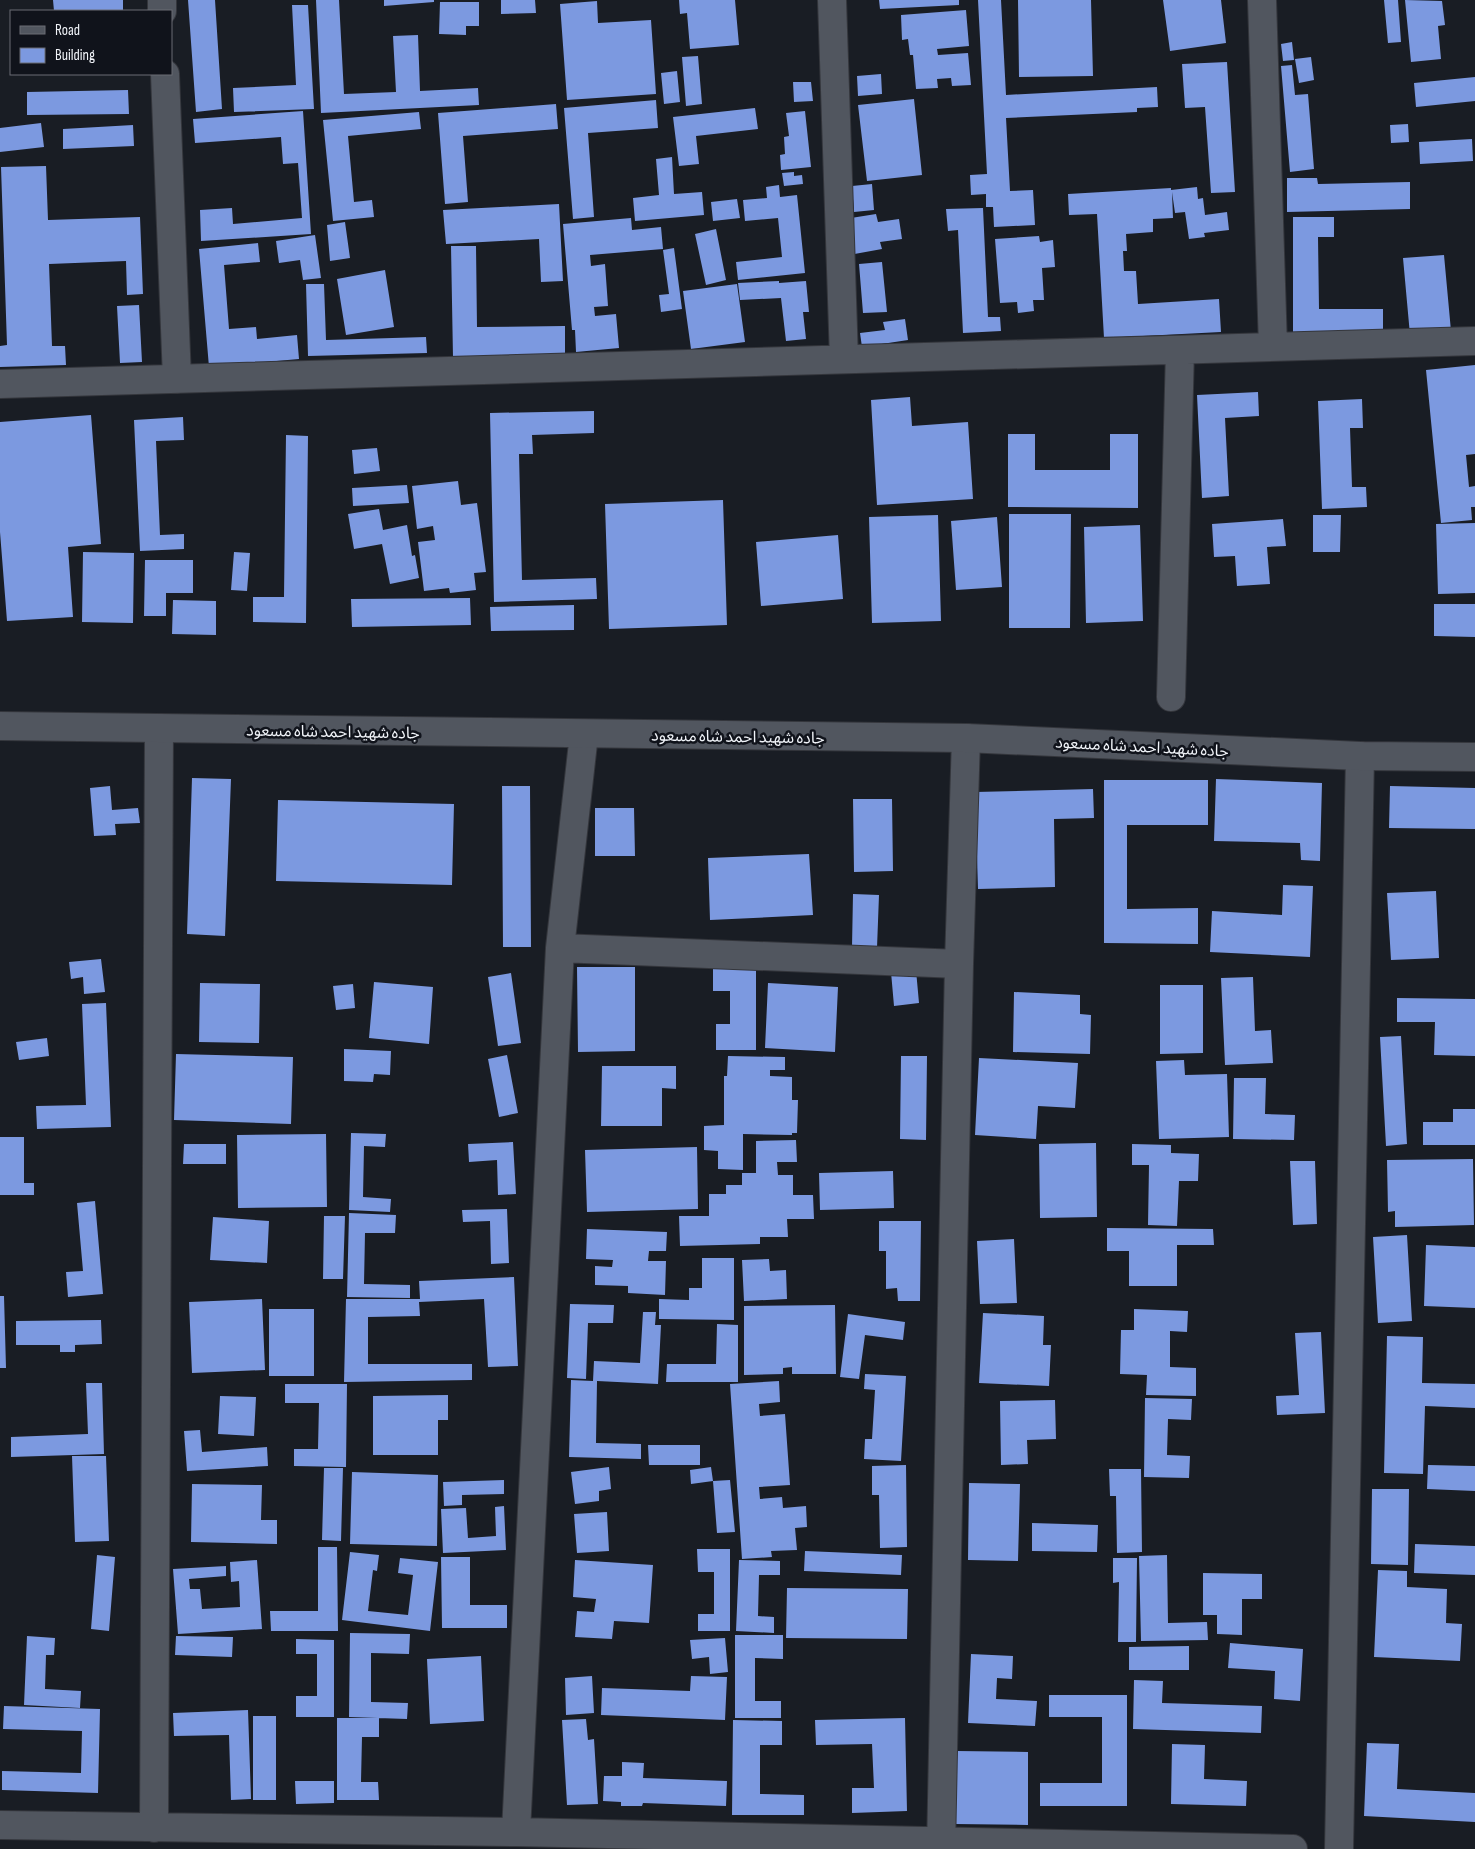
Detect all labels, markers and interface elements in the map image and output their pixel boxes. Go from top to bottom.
legend [10,10,172,75]
text: Road [55,21,80,40]
text: Building [55,46,95,65]
street label: جاده شهيد احمد شاه مسعود [246,721,420,744]
street label: جاده شهيد احمد شاه مسعود [651,726,825,749]
street label: جاده شهيد احمد شاه مسعود [1055,733,1229,762]

